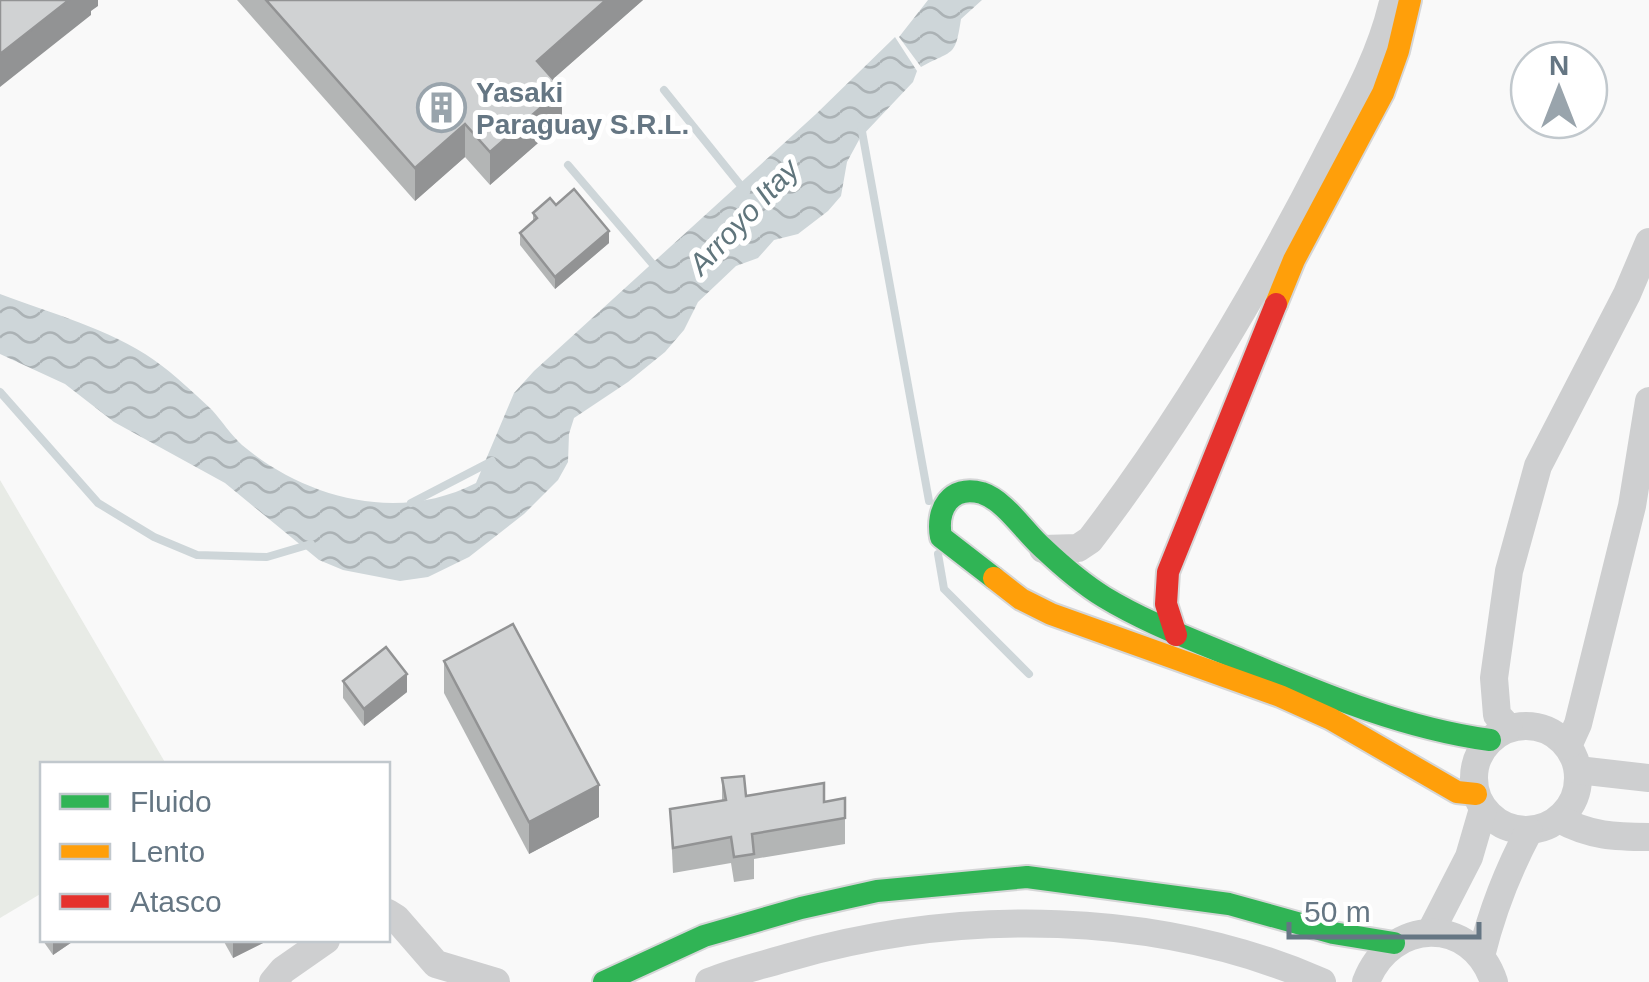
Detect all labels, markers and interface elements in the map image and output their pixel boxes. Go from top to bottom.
north arrow [1509,40,1609,140]
text: N [1549,50,1569,81]
place label: Yasaki Paraguay S.R.L. [476,77,689,140]
building icon: Yasaki Paraguay S.R.L. [415,82,467,134]
water label: Arroyo Itay [681,151,807,282]
legend [40,762,390,942]
text: Fluido [130,785,212,818]
text: Lento [130,835,205,868]
scale bar [1289,877,1479,939]
text: Atasco [130,885,222,918]
text: 50 m [1304,895,1371,928]

